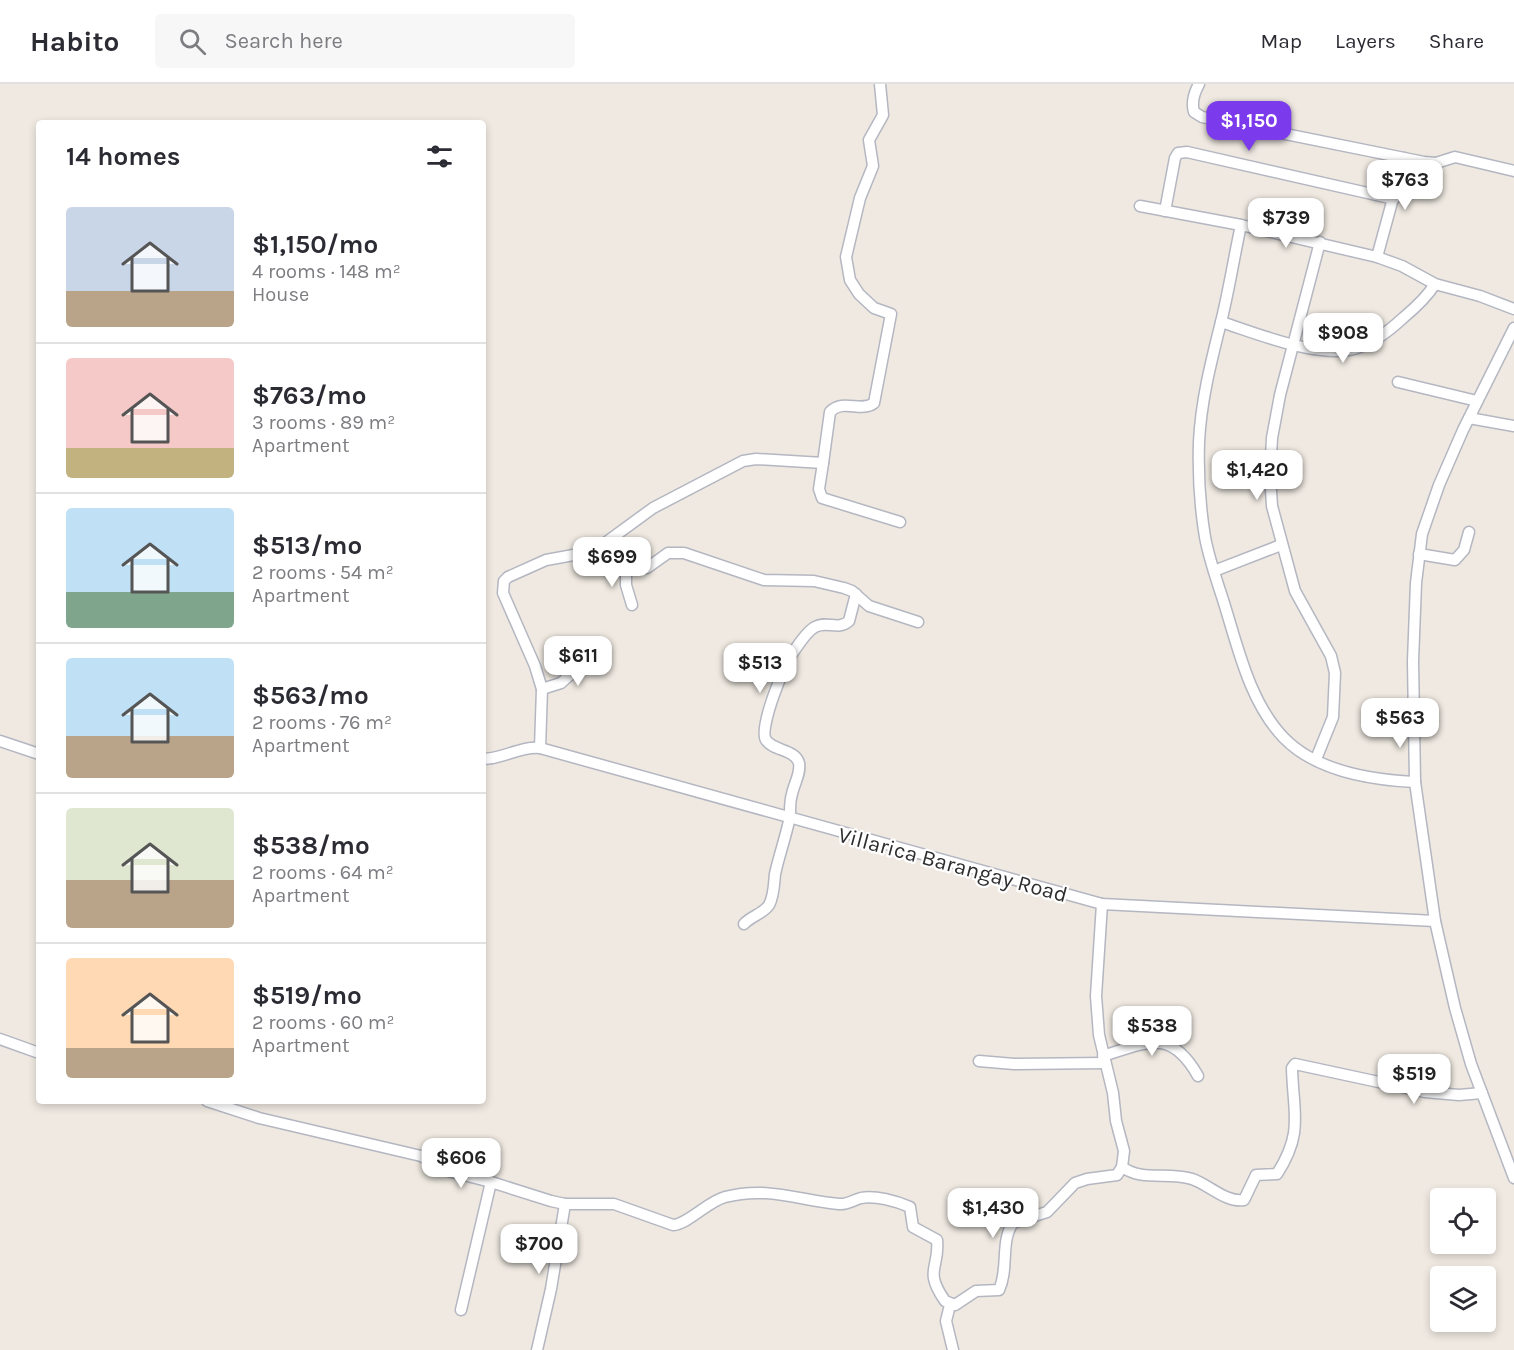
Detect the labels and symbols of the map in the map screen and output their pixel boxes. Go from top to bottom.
pin: $1,150 [1200,101,1298,152]
pin: $763 [1369,160,1441,211]
pin: $739 [1250,198,1322,249]
pin: $908 [1307,313,1379,364]
pin: $1,420 [1208,450,1306,501]
pin: $699 [576,537,648,588]
pin: $611 [542,636,614,687]
pin: $513 [724,643,796,694]
pin: $563 [1364,698,1436,749]
street label: Villarica Barangay Road [835,822,1070,908]
pin: $538 [1116,1006,1188,1057]
pin: $519 [1378,1054,1450,1105]
pin: $606 [425,1138,497,1189]
pin: $1,430 [944,1188,1042,1239]
pin: $700 [503,1224,575,1275]

